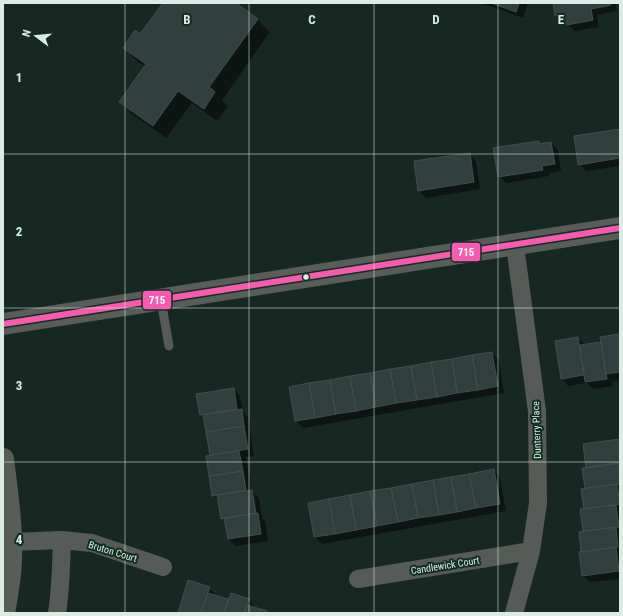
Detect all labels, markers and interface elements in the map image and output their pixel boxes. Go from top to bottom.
text: B [183,12,191,27]
text: C [308,12,316,27]
text: D [432,12,440,27]
text: E [558,12,565,27]
north arrow [16,16,56,56]
text: N [20,28,34,38]
text: 1 [16,70,22,85]
text: 2 [16,224,23,239]
line badge: 715 [451,242,481,262]
text: 715 [458,246,475,259]
unlabelled marker [301,272,311,282]
line badge: 715 [142,290,172,310]
text: 715 [149,294,166,307]
text: 3 [16,378,22,393]
street label: Dunterry Place [530,401,543,459]
text: 4 [16,532,23,547]
street label: Bruton Court [87,539,138,564]
street label: Candlewick Court [410,555,480,576]

